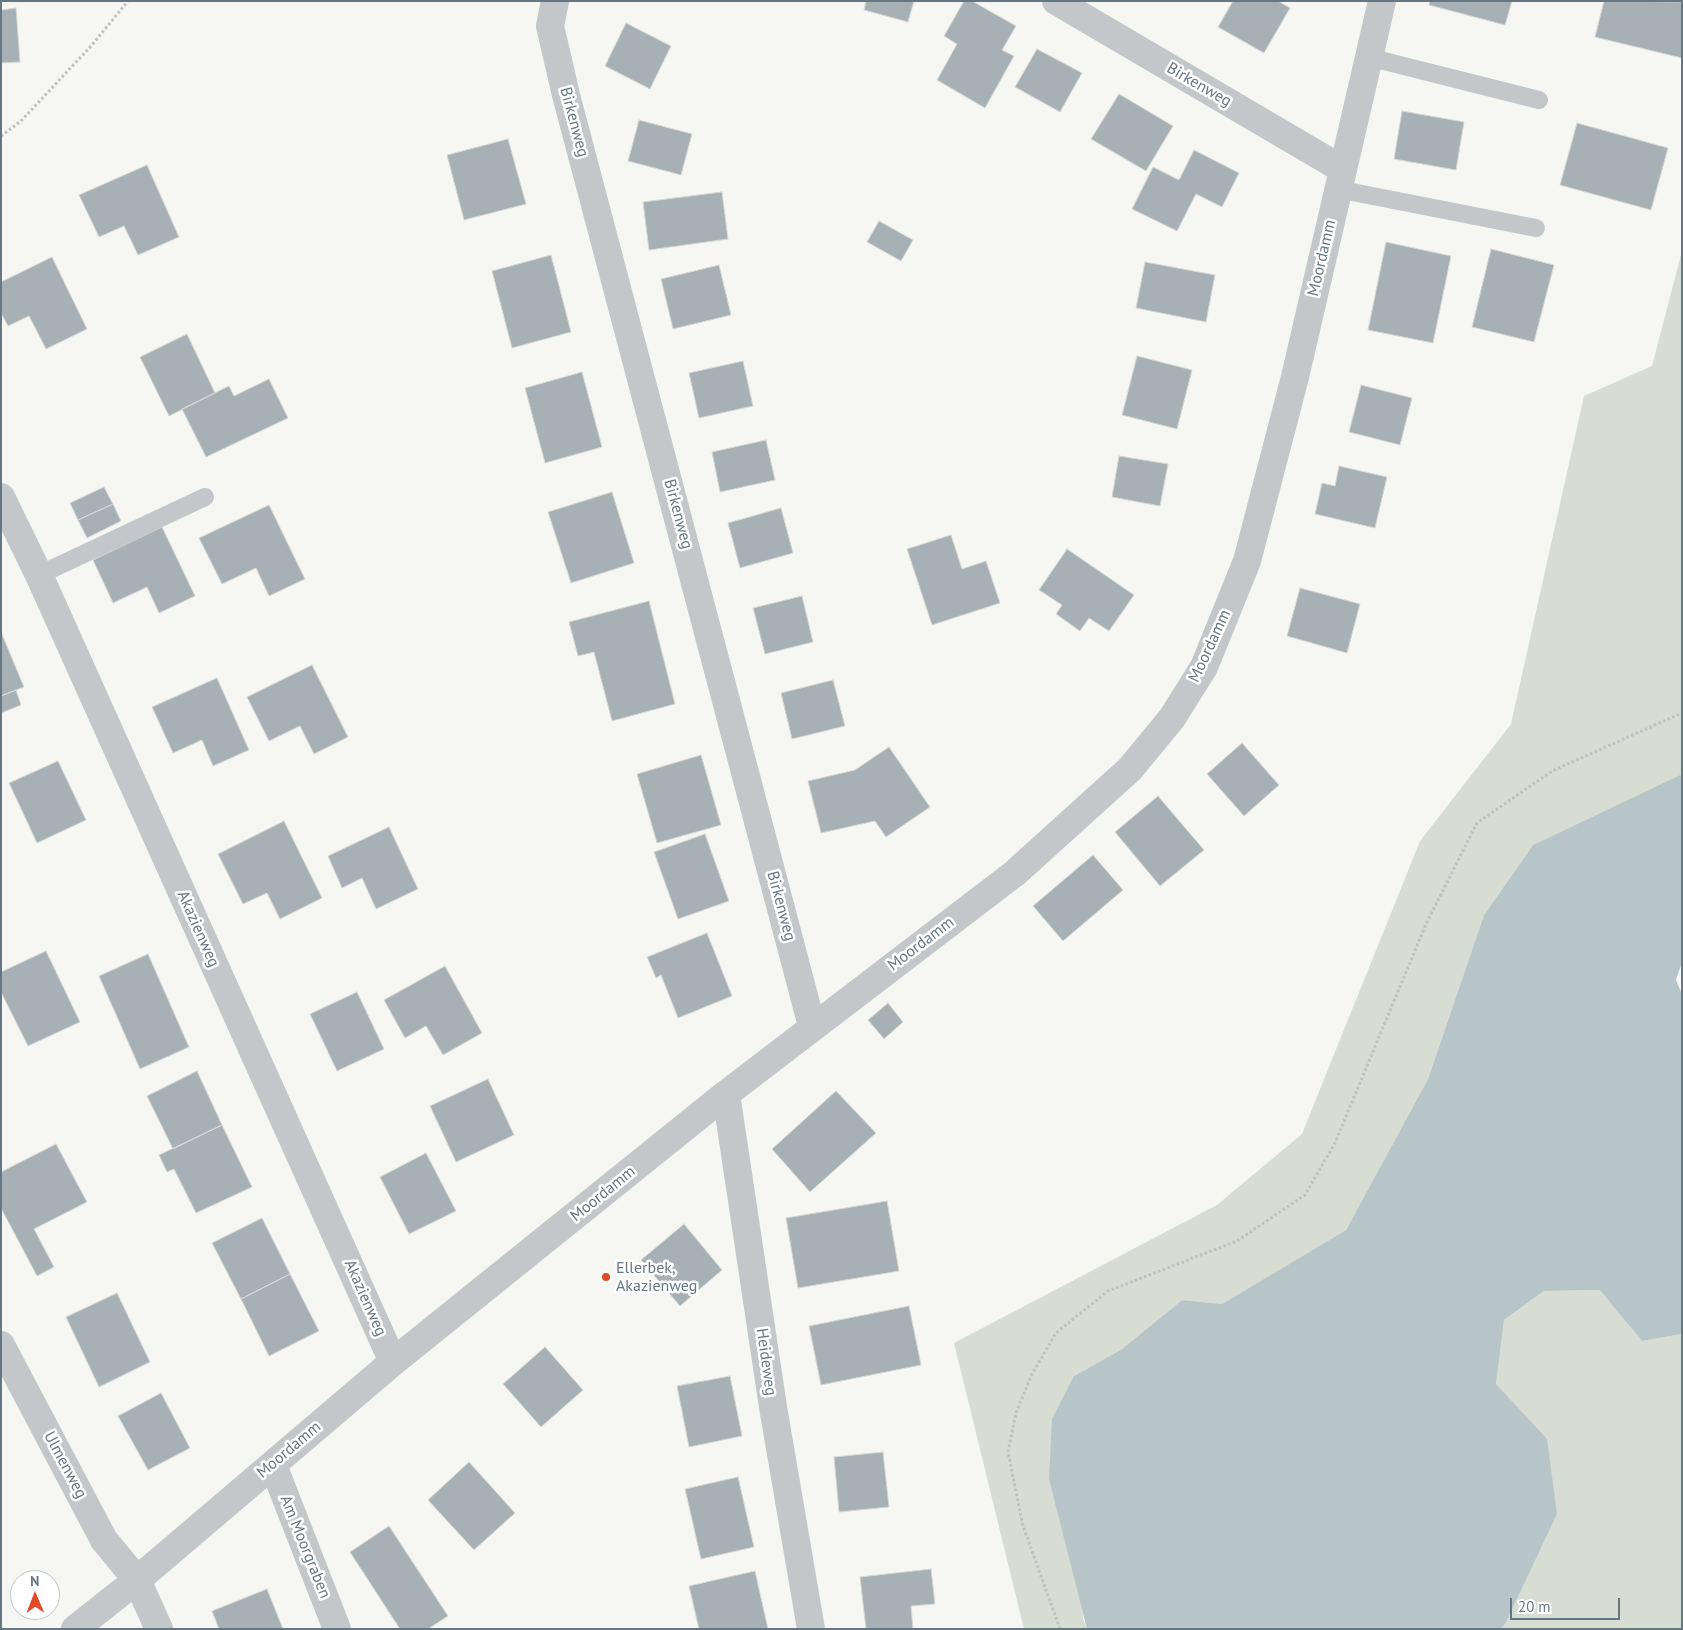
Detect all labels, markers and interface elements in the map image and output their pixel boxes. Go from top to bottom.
street label: Birkenweg [1163,59,1235,111]
street label: Birkenweg [555,85,593,159]
street label: Moordamm [1304,218,1340,298]
street label: Birkenweg [659,477,697,551]
street label: Moordamm [1185,607,1235,685]
street label: Birkenweg [762,869,800,943]
street label: Akazienweg [173,888,223,970]
street label: Moordamm [884,913,958,975]
street label: Moordamm [567,1162,639,1226]
street label: Akazienweg [340,1257,390,1339]
place label: Ellerbek, Akazienweg [616,1258,697,1296]
marker: Ellerbek, Akazienweg [600,1271,612,1283]
street label: Heideweg [752,1327,780,1397]
street label: Moordamm [253,1418,325,1482]
street label: Ulmenweg [39,1428,91,1502]
street label: Am Moorgraben [276,1493,334,1601]
north arrow [10,1570,60,1620]
text: N [30,1572,40,1590]
scale bar [1513,1588,1623,1620]
text: 20 m [1518,1597,1551,1616]

